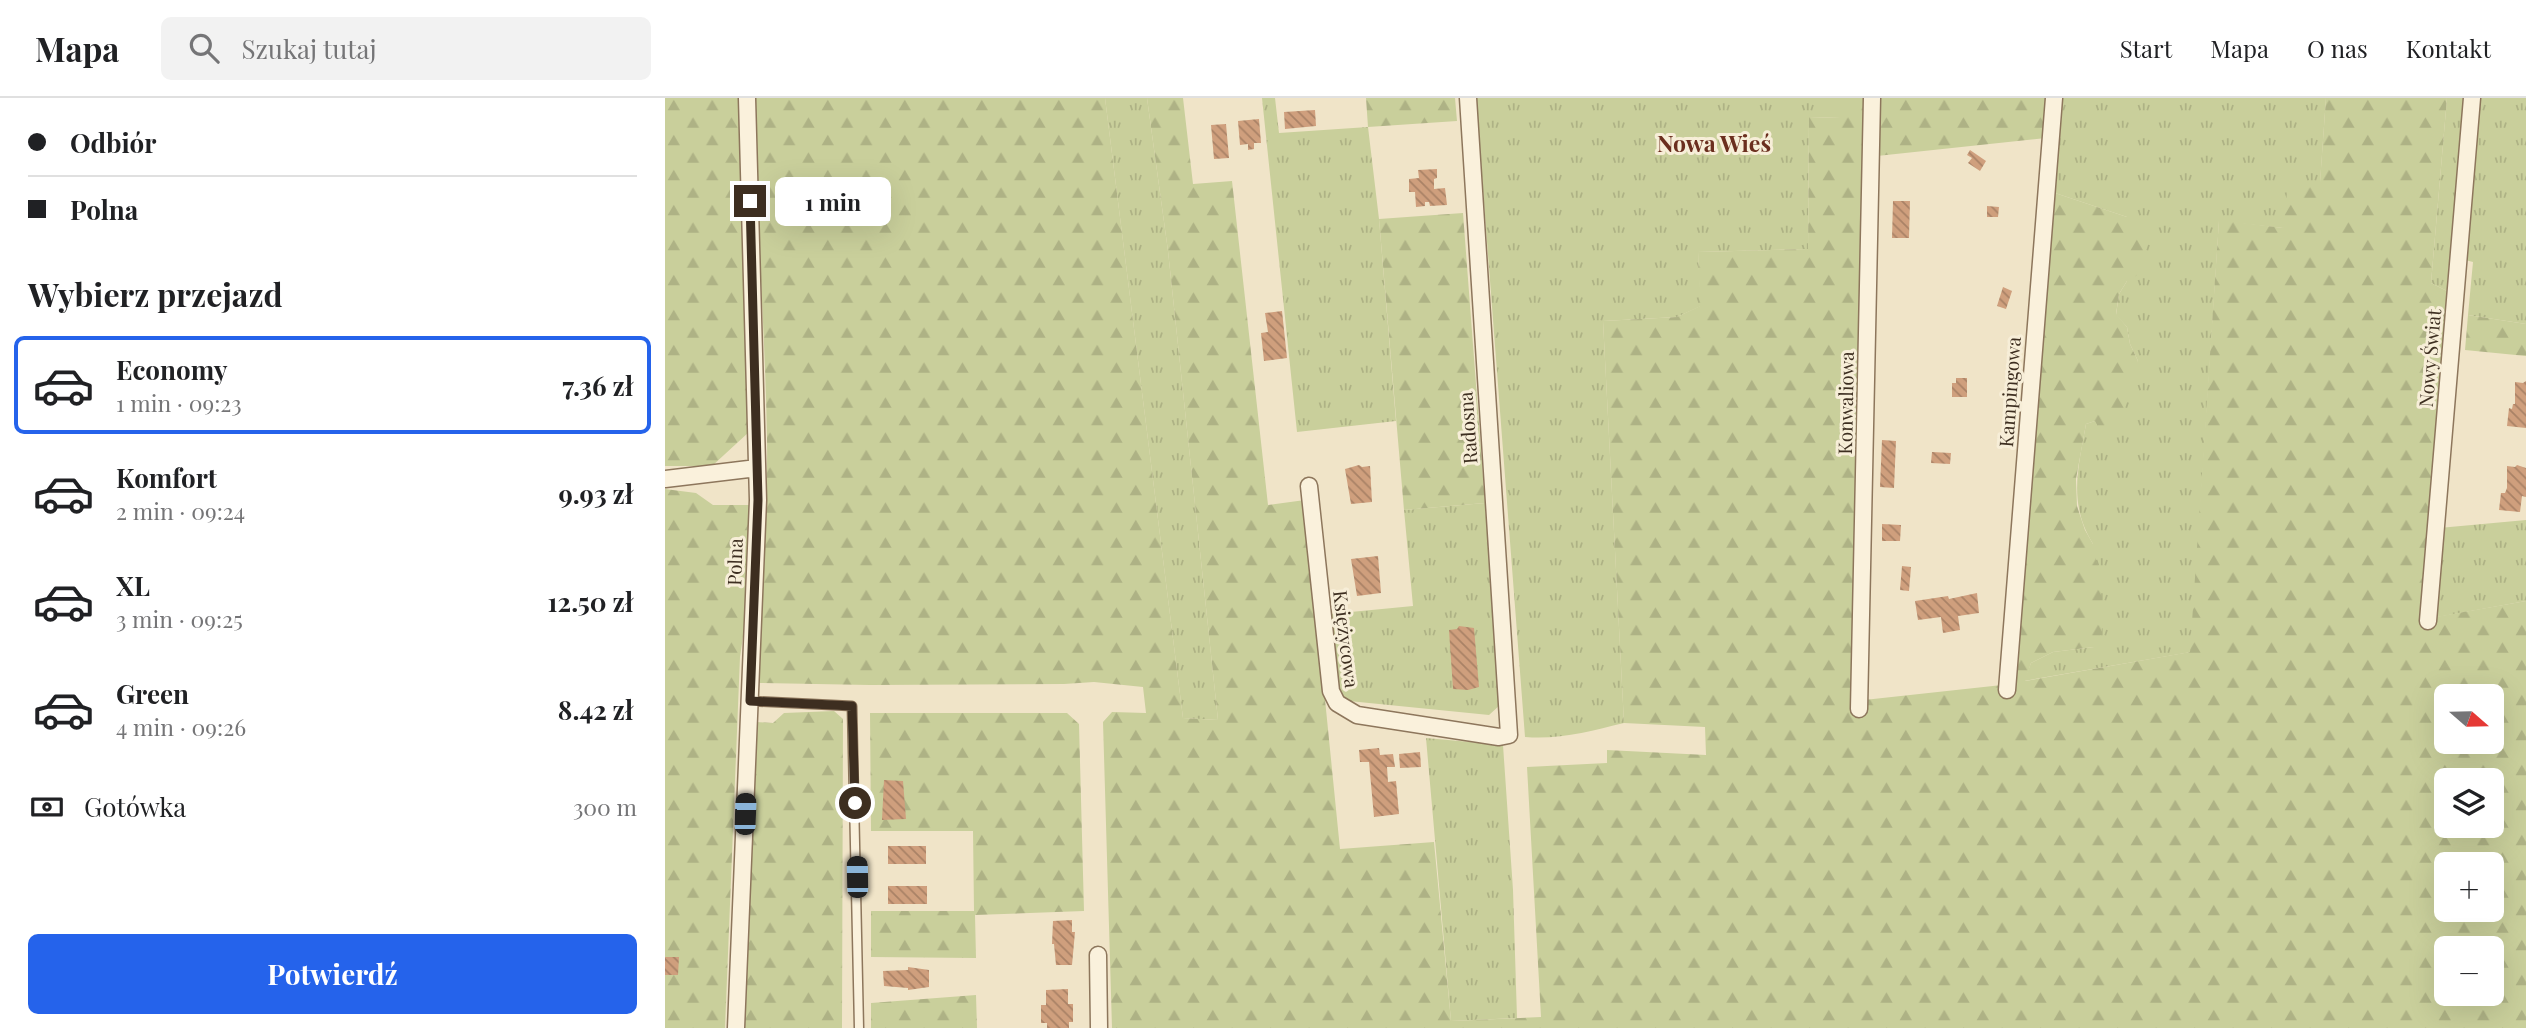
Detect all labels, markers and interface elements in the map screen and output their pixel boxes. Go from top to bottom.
search box [161,17,651,80]
text: Mapa [35,26,119,70]
icon: search [185,29,223,67]
text: Szukaj tutaj [241,31,376,66]
text: Start [2120,32,2172,64]
text: Mapa [2210,32,2269,64]
text: O nas [2307,32,2368,64]
text: Kontakt [2406,32,2491,64]
text: Odbiór [70,125,156,160]
district label: Nowa Wieś [1657,127,1771,158]
callout: 1 min [775,176,890,226]
route end [734,185,766,217]
text: 1 min [805,186,861,217]
text: Polna [70,192,138,227]
text: Wybierz przejazd [28,272,283,315]
street label: Nowy Świat [2412,308,2446,408]
street label: Kampingowa [1992,335,2026,448]
street label: Konwaliowa [1831,351,1859,455]
text: Economy [116,352,227,387]
icon: car [32,354,95,417]
text: 7.36 zł [562,368,633,403]
text: 1 min · 09:23 [116,387,242,418]
street label: Radosna [1451,390,1482,465]
text: Komfort [116,460,217,495]
icon: car [32,462,95,525]
text: 9.93 zł [558,476,633,511]
text: 2 min · 09:24 [116,495,245,526]
street label: Polna [720,537,748,586]
text: XL [116,568,150,603]
icon: car [32,570,95,633]
text: 12.50 zł [548,584,633,619]
street label: Księżycowa [1328,589,1366,690]
text: 3 min · 09:25 [116,603,243,634]
text: Green [116,676,189,711]
icon: car [32,678,95,741]
north arrow [2434,684,2504,754]
map controls [2434,684,2504,1006]
text: 8.42 zł [558,692,633,727]
text: 4 min · 09:26 [116,711,246,742]
button: layers [2434,768,2504,838]
route start [839,787,871,819]
icon: cash [28,788,66,826]
text: Gotówka [84,789,186,824]
text: 300 m [573,791,637,822]
car [734,793,757,835]
button: + [2434,852,2504,922]
car [847,856,868,898]
button: Potwierdź [28,934,637,1014]
button: − [2434,936,2504,1006]

